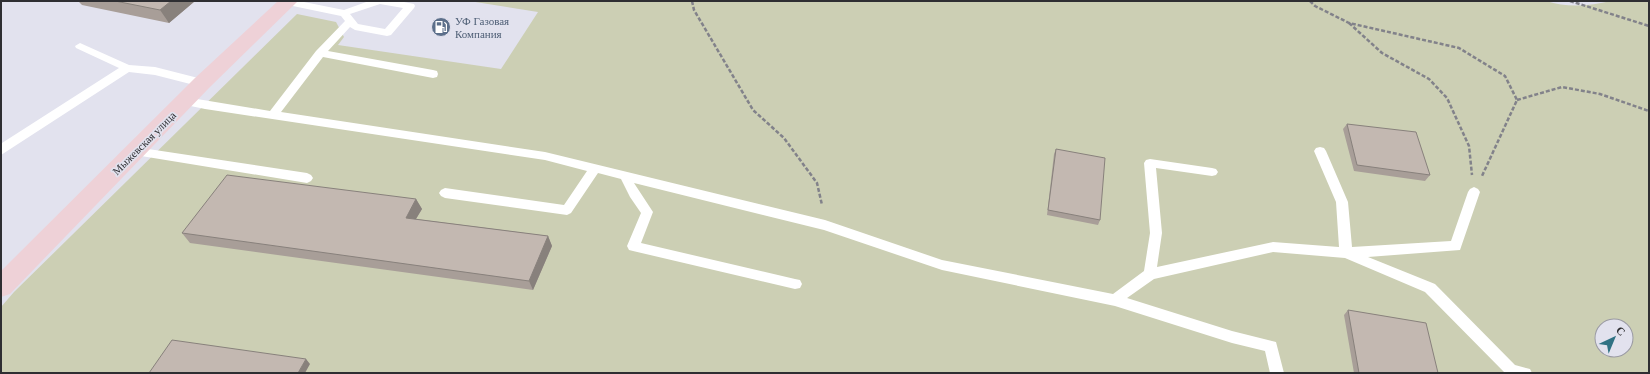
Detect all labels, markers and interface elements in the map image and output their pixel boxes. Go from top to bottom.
place label: УФ Газовая Компания [455,15,509,40]
fuel station icon: УФ Газовая Компания [430,16,452,38]
street label: Мыжевская улица [110,109,178,177]
north arrow [1594,318,1634,358]
text: С [1614,324,1628,338]

